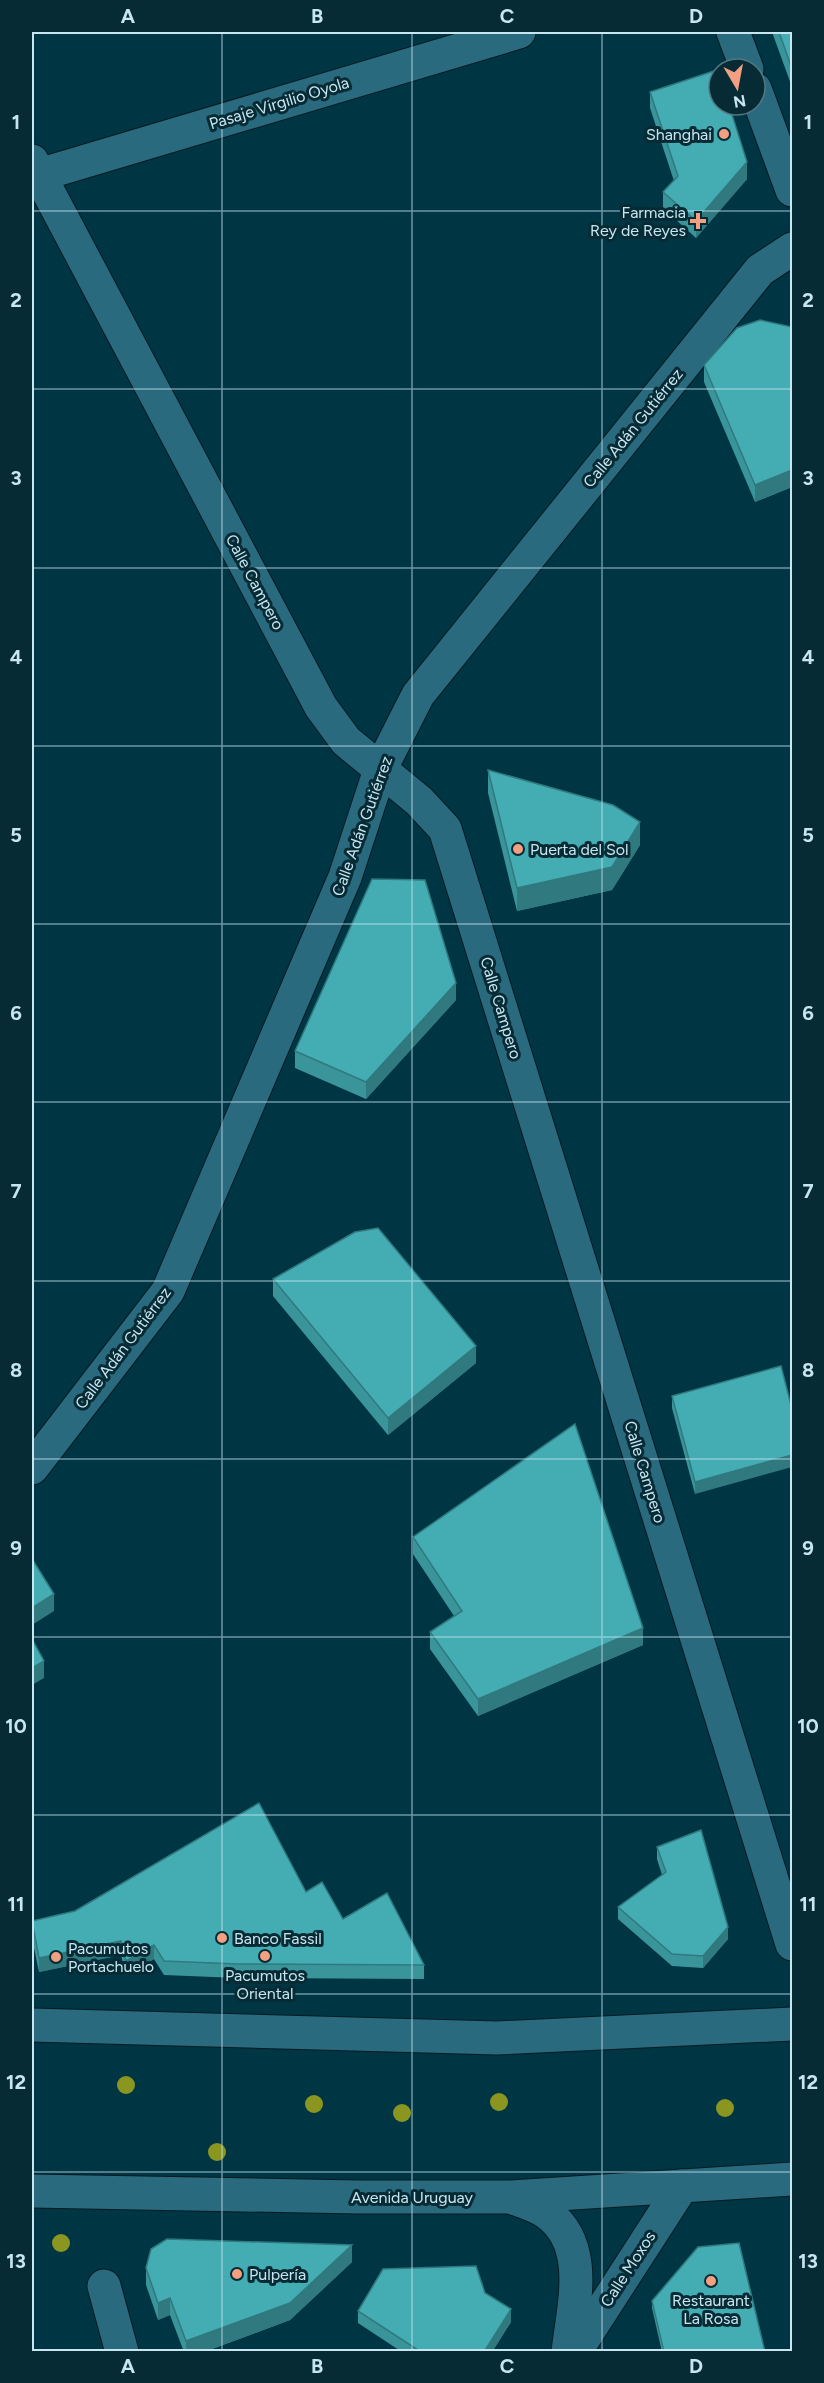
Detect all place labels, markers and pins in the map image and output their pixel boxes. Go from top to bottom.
place label: Shanghai [646,125,712,144]
marker: Shanghai [717,127,731,141]
place label: Farmacia Rey de Reyes [590,203,686,240]
marker: Farmacia Rey de Reyes [691,214,705,228]
place label: Puerta del Sol [530,840,629,859]
marker: Puerta del Sol [511,842,525,856]
place label: Banco Fassil [234,1929,322,1948]
marker: Banco Fassil [215,1931,229,1945]
place label: Pacumutos Portachuelo [68,1939,154,1976]
marker: Pacumutos Oriental [258,1949,272,1963]
marker: Pacumutos Portachuelo [49,1950,63,1964]
place label: Pacumutos Oriental [225,1966,305,2003]
place label: Pulpería [249,2265,306,2284]
marker: Pulpería [230,2267,244,2281]
marker: Restaurant La Rosa [704,2274,718,2288]
place label: Restaurant La Rosa [672,2291,750,2328]

